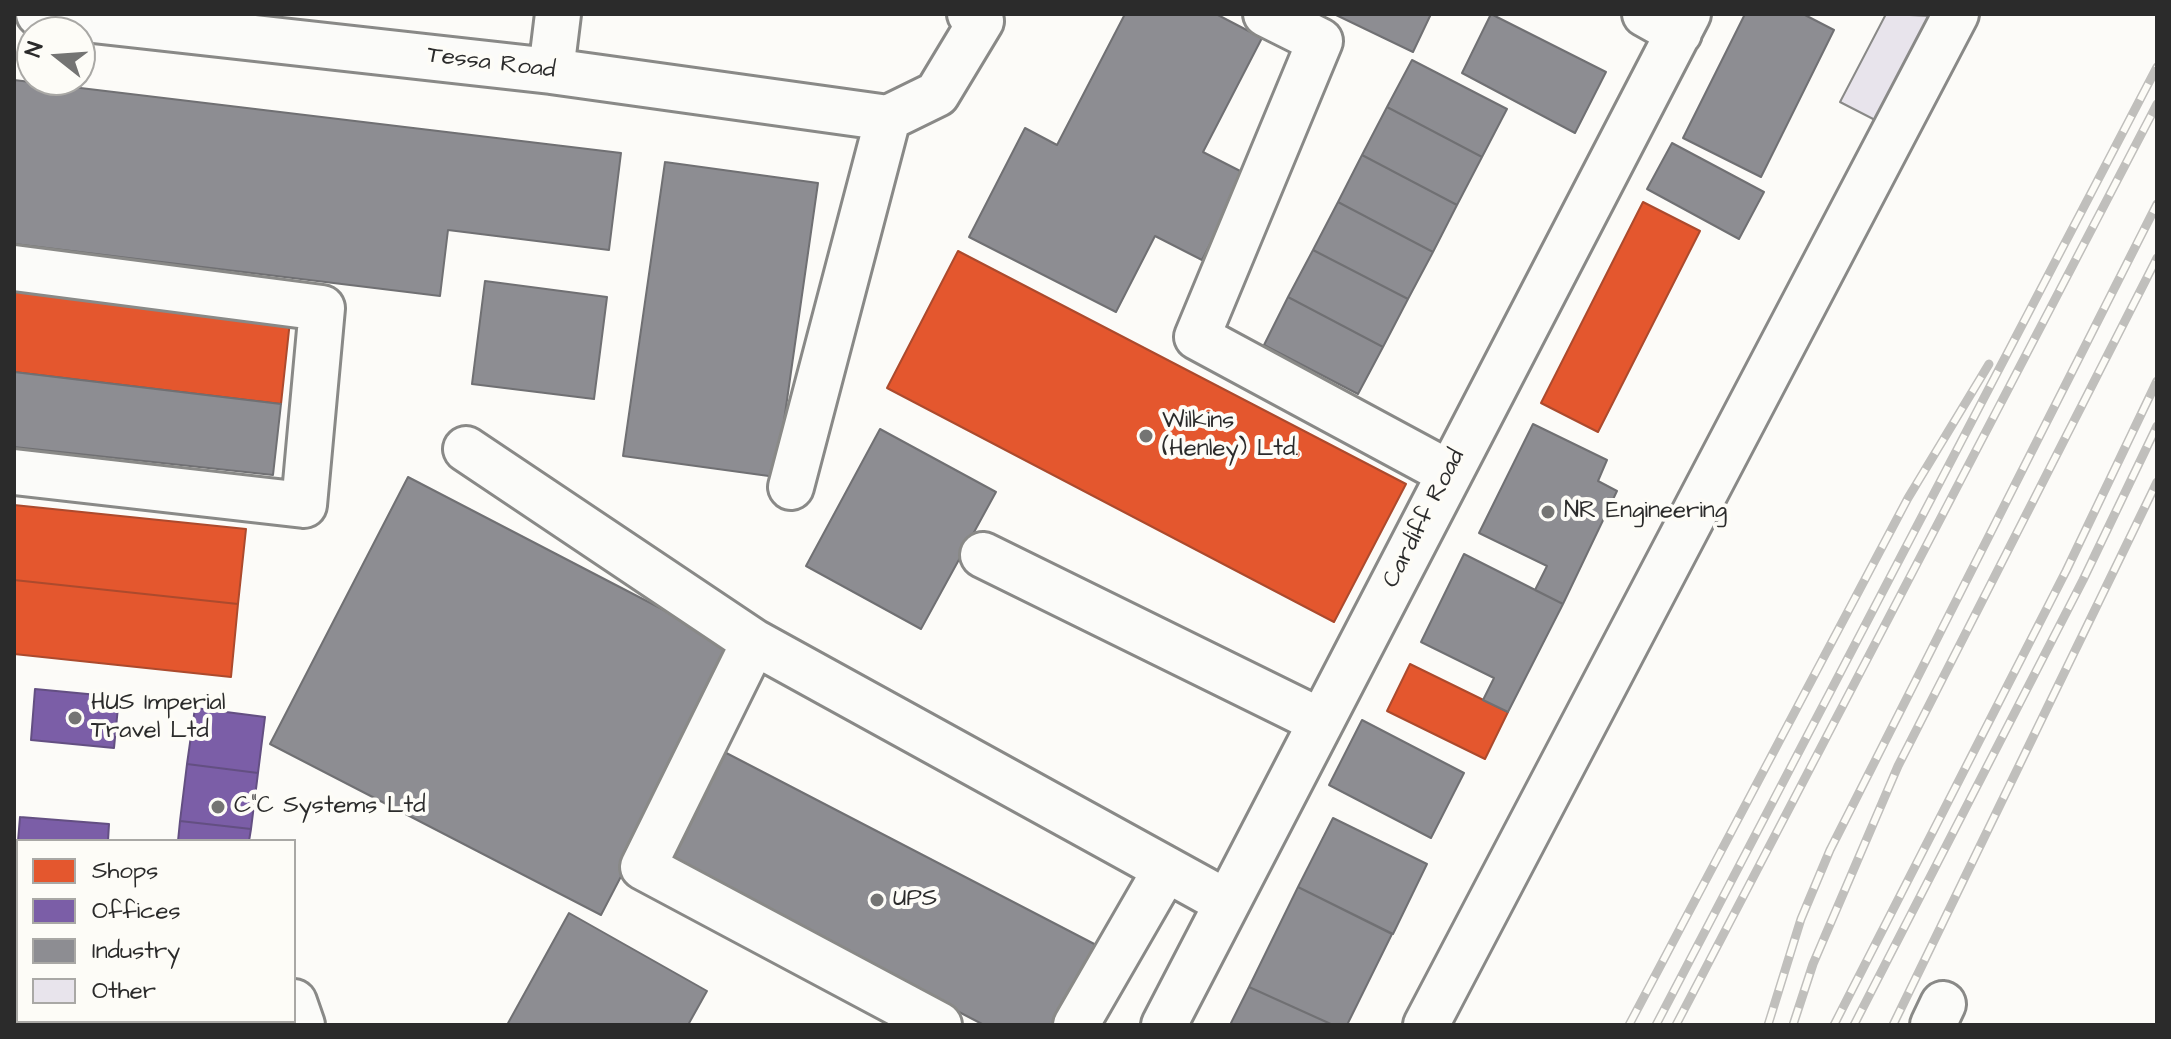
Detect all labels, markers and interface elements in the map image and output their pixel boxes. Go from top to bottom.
north arrow [16,16,96,96]
text: N [18,38,51,61]
street label: Tessa Road [425,42,557,86]
place label: Wilkins (Henley) Ltd. [1162,408,1299,464]
marker: Wilkins (Henley) Ltd. [1137,427,1155,445]
street label: Cardiff Road [1378,445,1472,593]
place label: NR Engineering [1564,498,1727,526]
marker: NR Engineering [1539,503,1557,521]
place label: HUS Imperial Travel Ltd [91,690,226,746]
marker: HUS Imperial Travel Ltd [66,709,84,727]
place label: C"C Systems Ltd [234,793,426,821]
marker: C"C Systems Ltd [209,798,227,816]
legend [16,839,296,1023]
text: Shops [92,854,158,888]
place label: UPS [893,886,937,914]
marker: UPS [868,891,886,909]
text: Offices [92,894,180,928]
text: Industry [92,934,180,968]
text: Other [92,974,156,1008]

